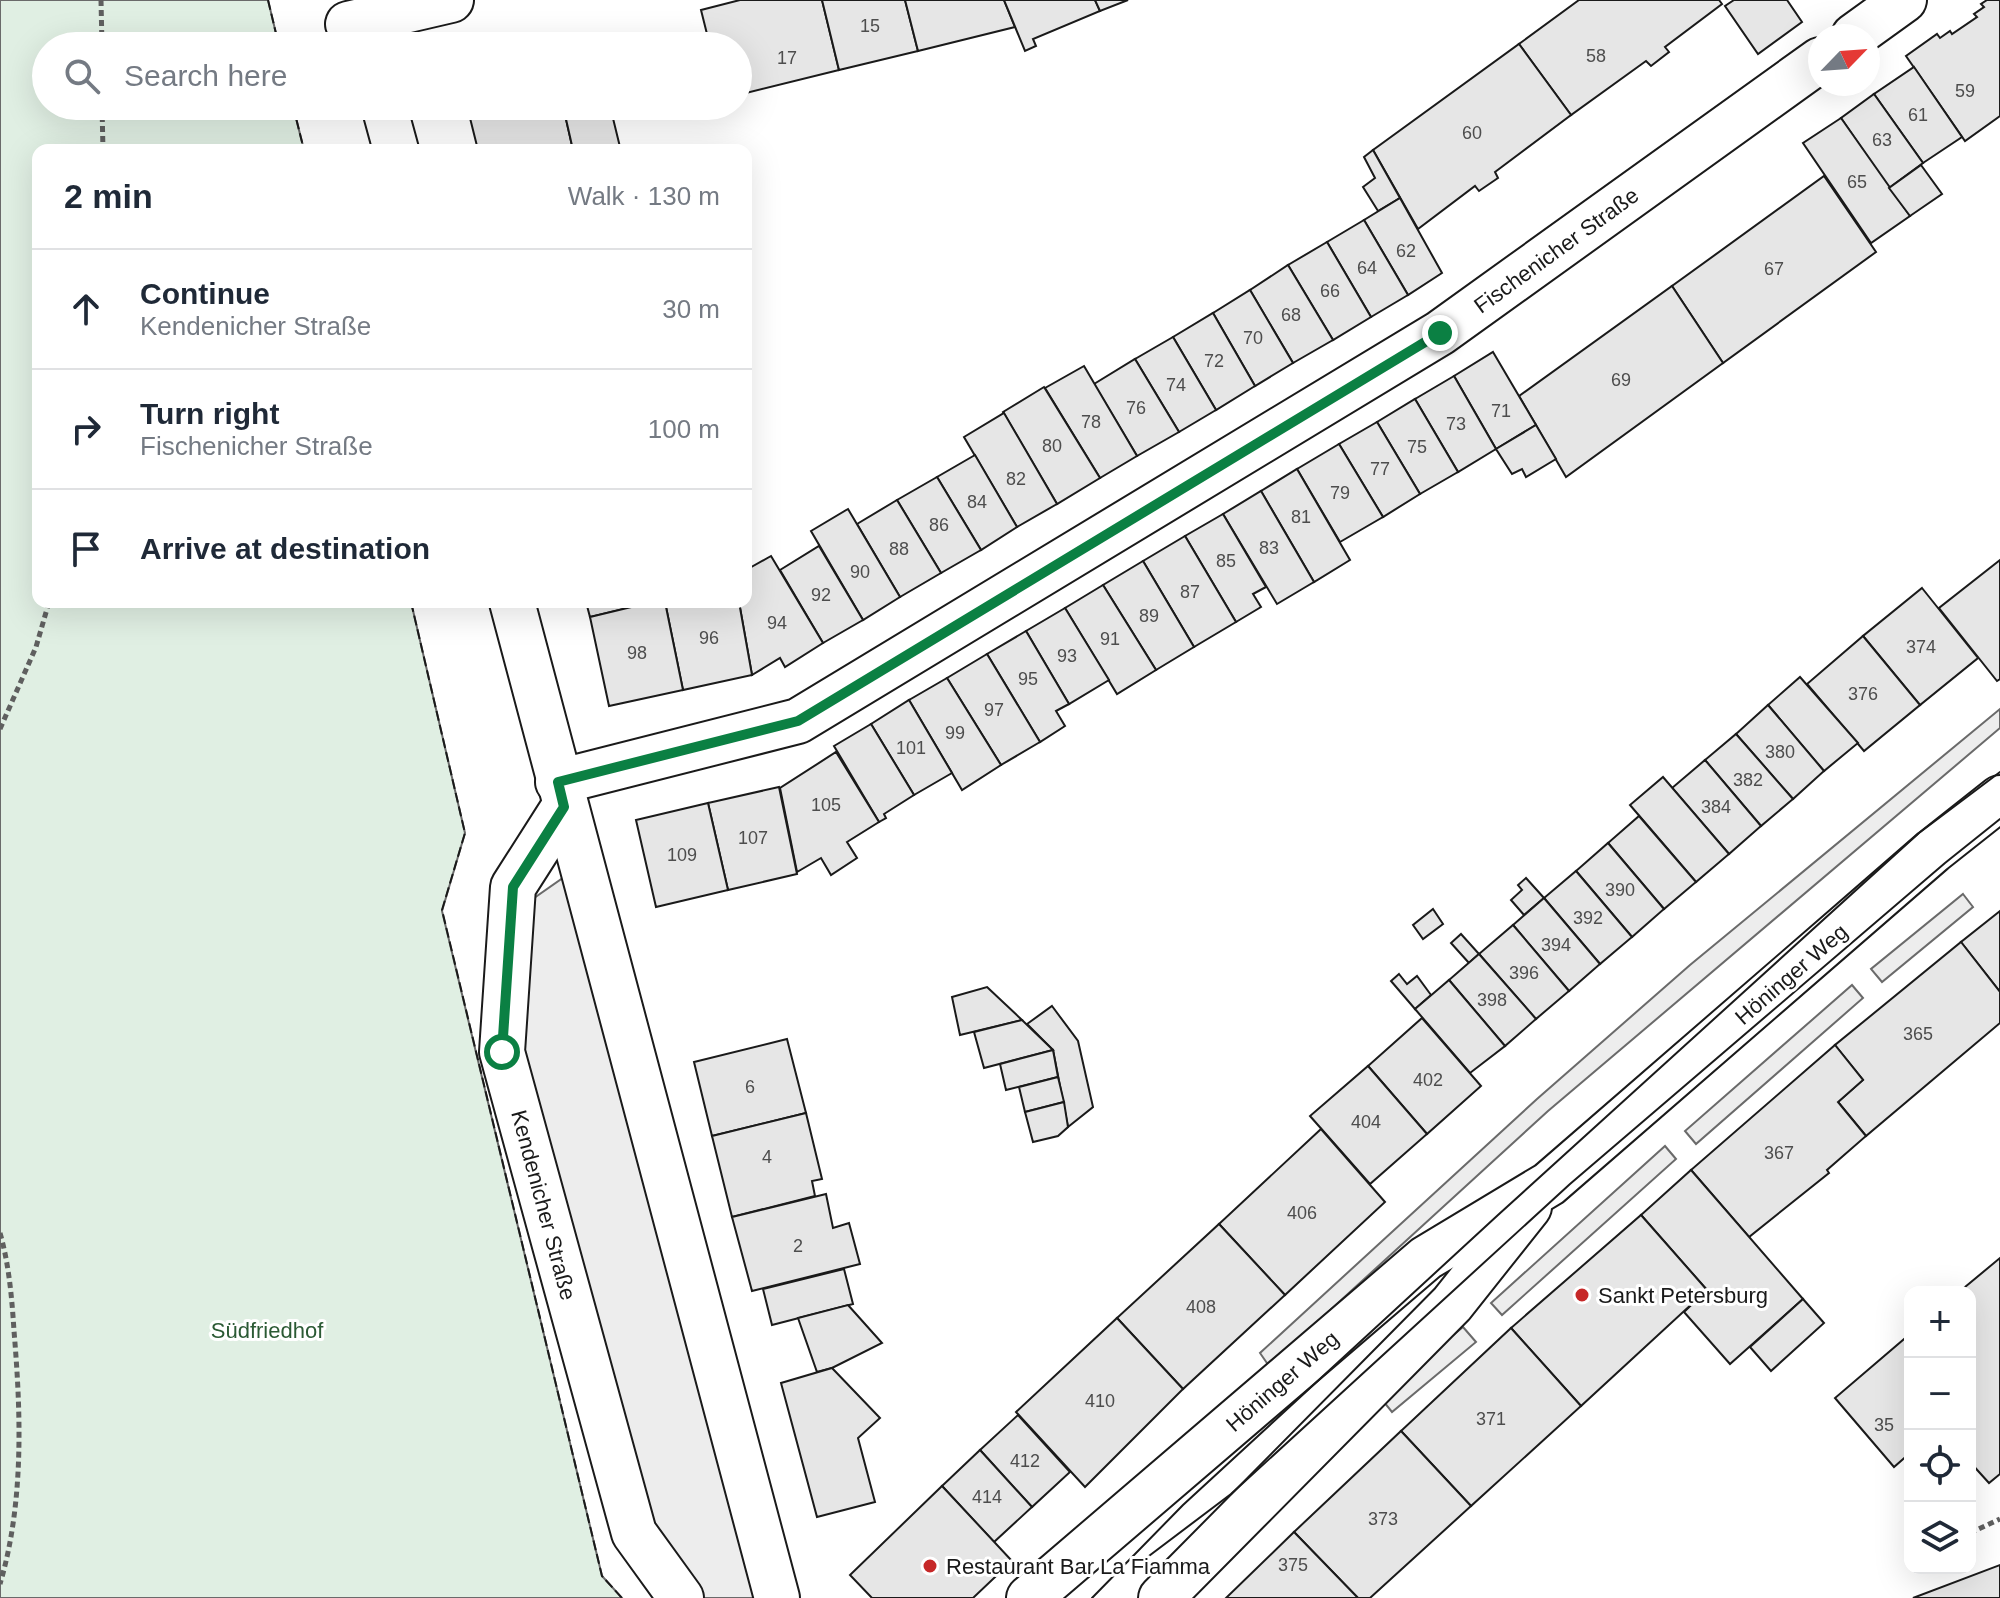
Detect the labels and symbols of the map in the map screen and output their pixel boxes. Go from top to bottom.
house number: 15 [860,16,880,36]
north arrow [1808,24,1880,96]
house number: 58 [1586,46,1606,66]
house number: 17 [777,48,797,68]
house number: 59 [1955,81,1975,101]
house number: 61 [1908,105,1928,125]
house number: 60 [1462,123,1482,143]
house number: 63 [1872,130,1892,150]
house number: 65 [1847,172,1867,192]
street label: Fischenicher Straße [1469,182,1643,318]
house number: 62 [1396,241,1416,261]
house number: 64 [1357,258,1377,278]
house number: 67 [1764,259,1784,279]
house number: 66 [1320,281,1340,301]
house number: 68 [1281,305,1301,325]
route end [1422,315,1458,351]
house number: 70 [1243,328,1263,348]
house number: 72 [1204,351,1224,371]
house number: 69 [1611,370,1631,390]
house number: 74 [1166,375,1186,395]
house number: 76 [1126,398,1146,418]
house number: 71 [1491,401,1511,421]
house number: 78 [1081,412,1101,432]
house number: 73 [1446,414,1466,434]
house number: 80 [1042,436,1062,456]
house number: 75 [1407,437,1427,457]
house number: 77 [1370,459,1390,479]
house number: 82 [1006,469,1026,489]
house number: 79 [1330,483,1350,503]
house number: 84 [967,492,987,512]
house number: 81 [1291,507,1311,527]
house number: 86 [929,515,949,535]
house number: 83 [1259,538,1279,558]
house number: 88 [889,539,909,559]
house number: 85 [1216,551,1236,571]
house number: 90 [850,562,870,582]
house number: 87 [1180,582,1200,602]
house number: 92 [811,585,831,605]
house number: 89 [1139,606,1159,626]
house number: 94 [767,613,787,633]
house number: 96 [699,628,719,648]
house number: 91 [1100,629,1120,649]
house number: 374 [1906,637,1936,657]
house number: 98 [627,643,647,663]
house number: 93 [1057,646,1077,666]
house number: 95 [1018,669,1038,689]
house number: 376 [1848,684,1878,704]
house number: 97 [984,700,1004,720]
house number: 99 [945,723,965,743]
house number: 101 [896,738,926,758]
house number: 380 [1765,742,1795,762]
house number: 382 [1733,770,1763,790]
house number: 105 [811,795,841,815]
house number: 384 [1701,797,1731,817]
house number: 107 [738,828,768,848]
house number: 109 [667,845,697,865]
house number: 390 [1605,880,1635,900]
house number: 392 [1573,908,1603,928]
street label: Höninger Weg [1730,919,1852,1030]
house number: 394 [1541,935,1571,955]
house number: 396 [1509,963,1539,983]
house number: 398 [1477,990,1507,1010]
house number: 365 [1903,1024,1933,1044]
route start [484,1034,520,1070]
house number: 402 [1413,1070,1443,1090]
house number: 6 [745,1077,755,1097]
street label: Kendenicher Straße [506,1107,581,1303]
house number: 404 [1351,1112,1381,1132]
house number: 367 [1764,1143,1794,1163]
house number: 4 [762,1147,772,1167]
house number: 406 [1287,1203,1317,1223]
house number: 2 [793,1236,803,1256]
place label: Sankt Petersburg [1598,1283,1768,1308]
marker: Sankt Petersburg [1573,1286,1591,1304]
house number: 408 [1186,1297,1216,1317]
park label: Südfriedhof [211,1318,324,1343]
street label: Höninger Weg [1221,1326,1343,1437]
house number: 410 [1085,1391,1115,1411]
house number: 371 [1476,1409,1506,1429]
house number: 35 [1874,1415,1894,1435]
house number: 412 [1010,1451,1040,1471]
house number: 414 [972,1487,1002,1507]
house number: 373 [1368,1509,1398,1529]
place label: Restaurant Bar La Fiamma [946,1554,1211,1579]
house number: 375 [1278,1555,1308,1575]
marker: Restaurant Bar La Fiamma [921,1557,939,1575]

